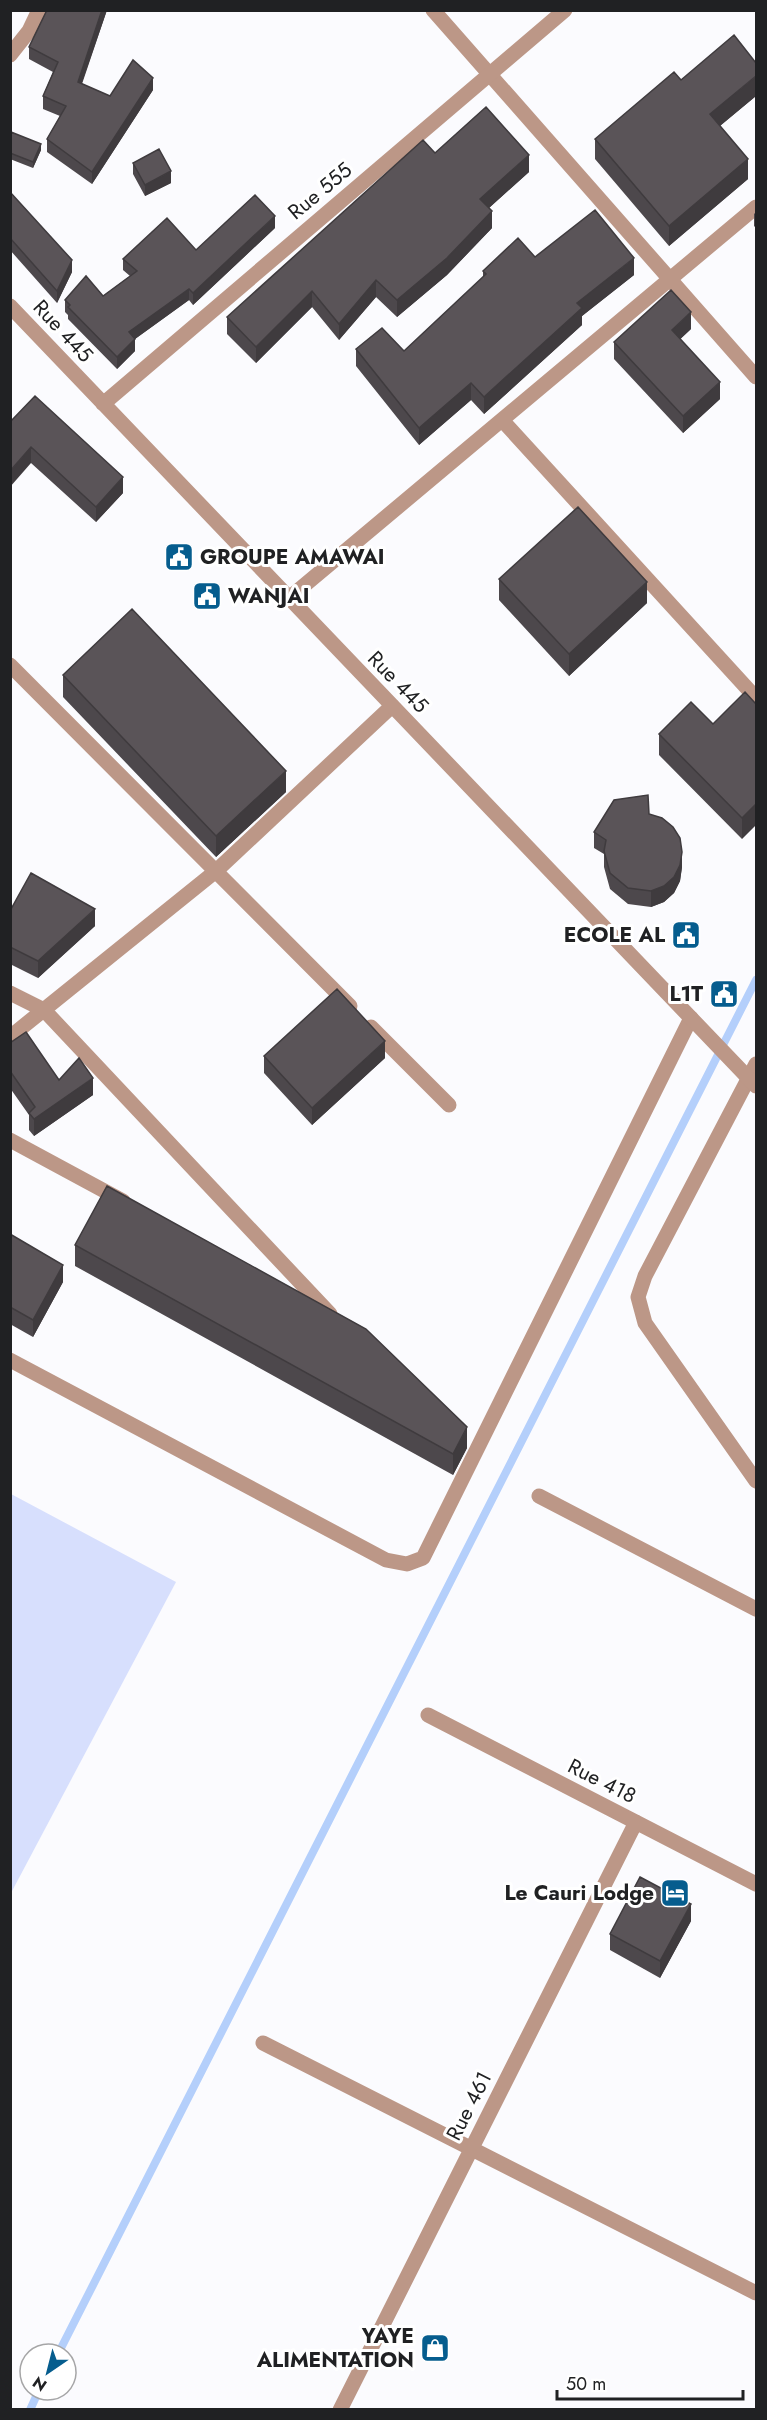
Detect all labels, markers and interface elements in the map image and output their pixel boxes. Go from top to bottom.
street label: Rue 555 [281,155,359,227]
street label: Rue 445 [26,293,100,369]
public building icon: GROUPE AMAWAI [163,541,195,573]
place label: GROUPE AMAWAI [200,542,385,572]
public building icon: WANJAI [191,580,223,612]
place label: WANJAI [228,581,309,611]
street label: Rue 445 [361,644,435,720]
public building icon: ECOLE AL [670,919,702,951]
place label: ECOLE AL [564,920,665,950]
public building icon: L1T [708,978,740,1010]
place label: L1T [669,979,703,1009]
street label: Rue 418 [563,1751,641,1811]
hotel icon: Le Cauri Lodge [659,1877,691,1909]
place label: Le Cauri Lodge [504,1878,654,1908]
street label: Rue 461 [439,2066,499,2146]
place label: YAYE ALIMENTATION [256,2321,414,2375]
shop icon: YAYE ALIMENTATION [419,2332,451,2364]
north arrow [18,2342,78,2402]
scale bar [557,2363,743,2401]
text: N [28,2371,51,2397]
text: 50 m [566,2371,606,2397]

